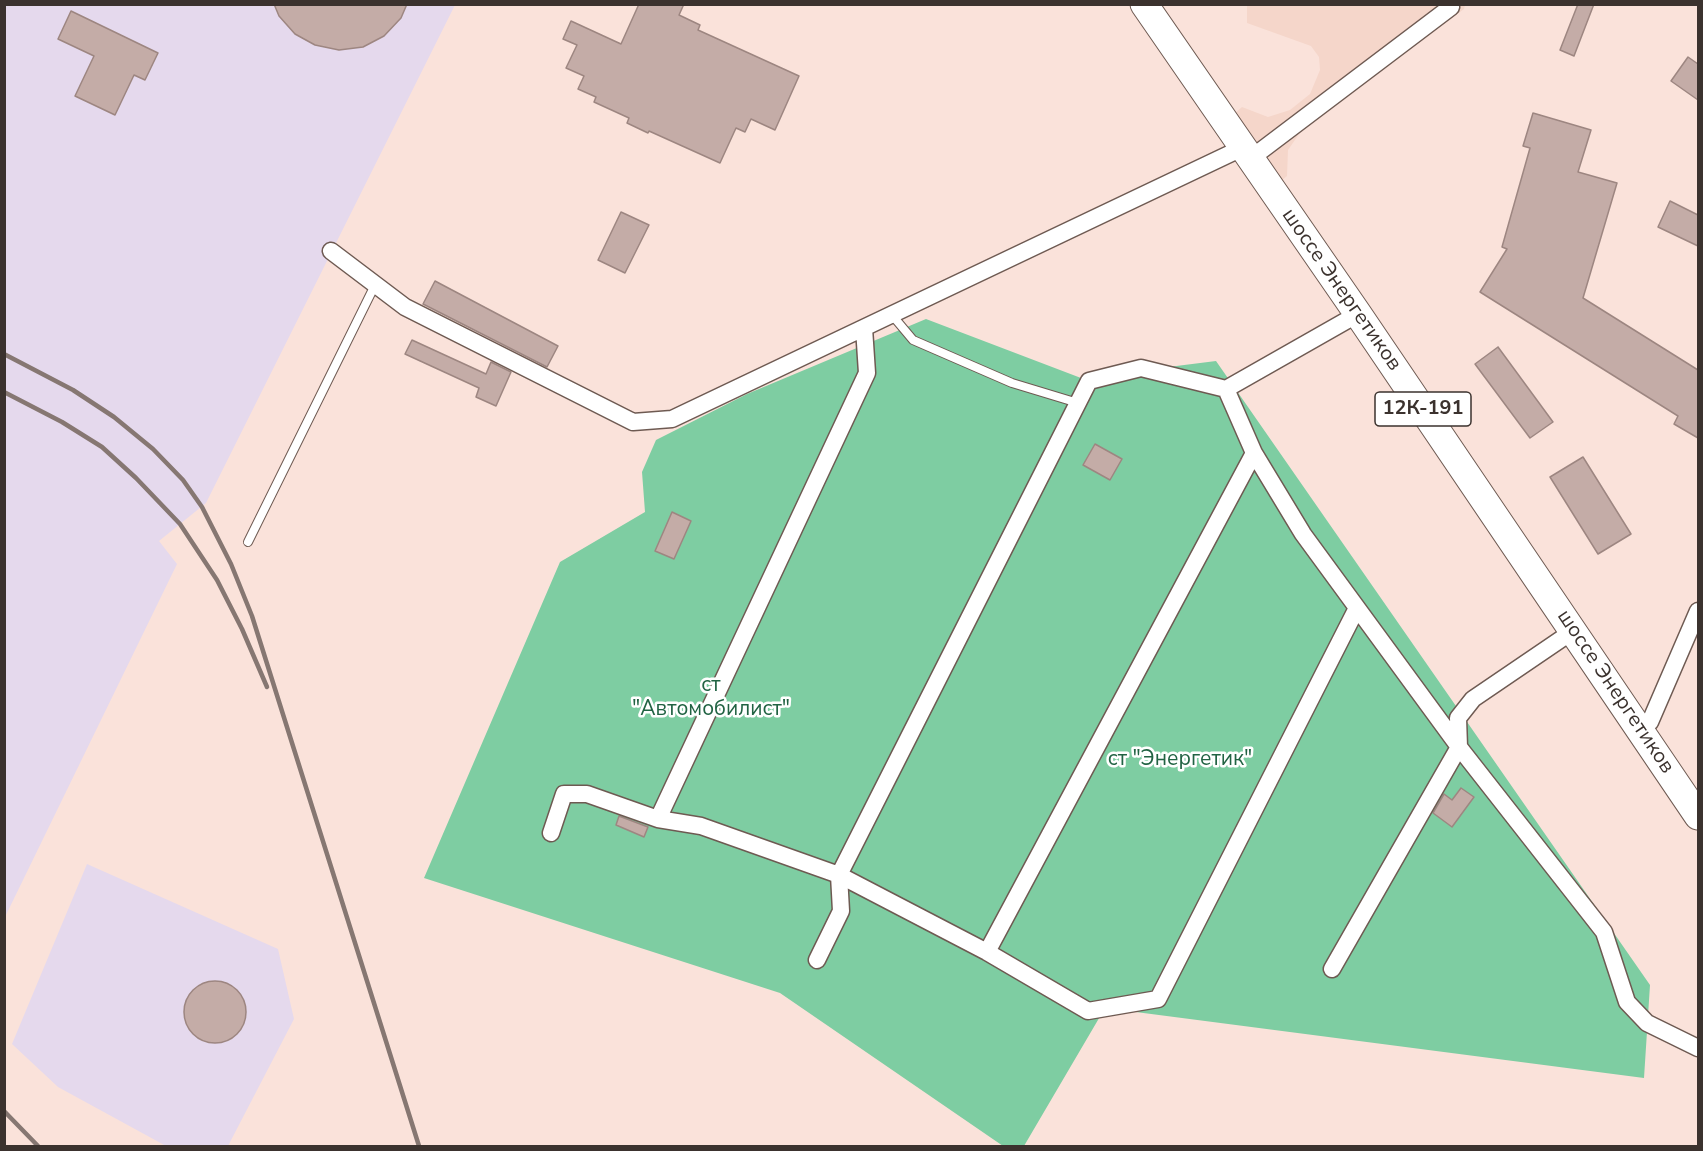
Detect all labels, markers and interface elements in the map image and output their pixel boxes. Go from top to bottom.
street label: шоссе Энергетиков [1276,204,1406,376]
road number: 12К-191 [1375,392,1471,426]
street label: шоссе Энергетиков [1551,605,1679,779]
park label: ст "Автомобилист" [632,673,790,723]
park label: ст "Энергетик" [1108,747,1252,773]

